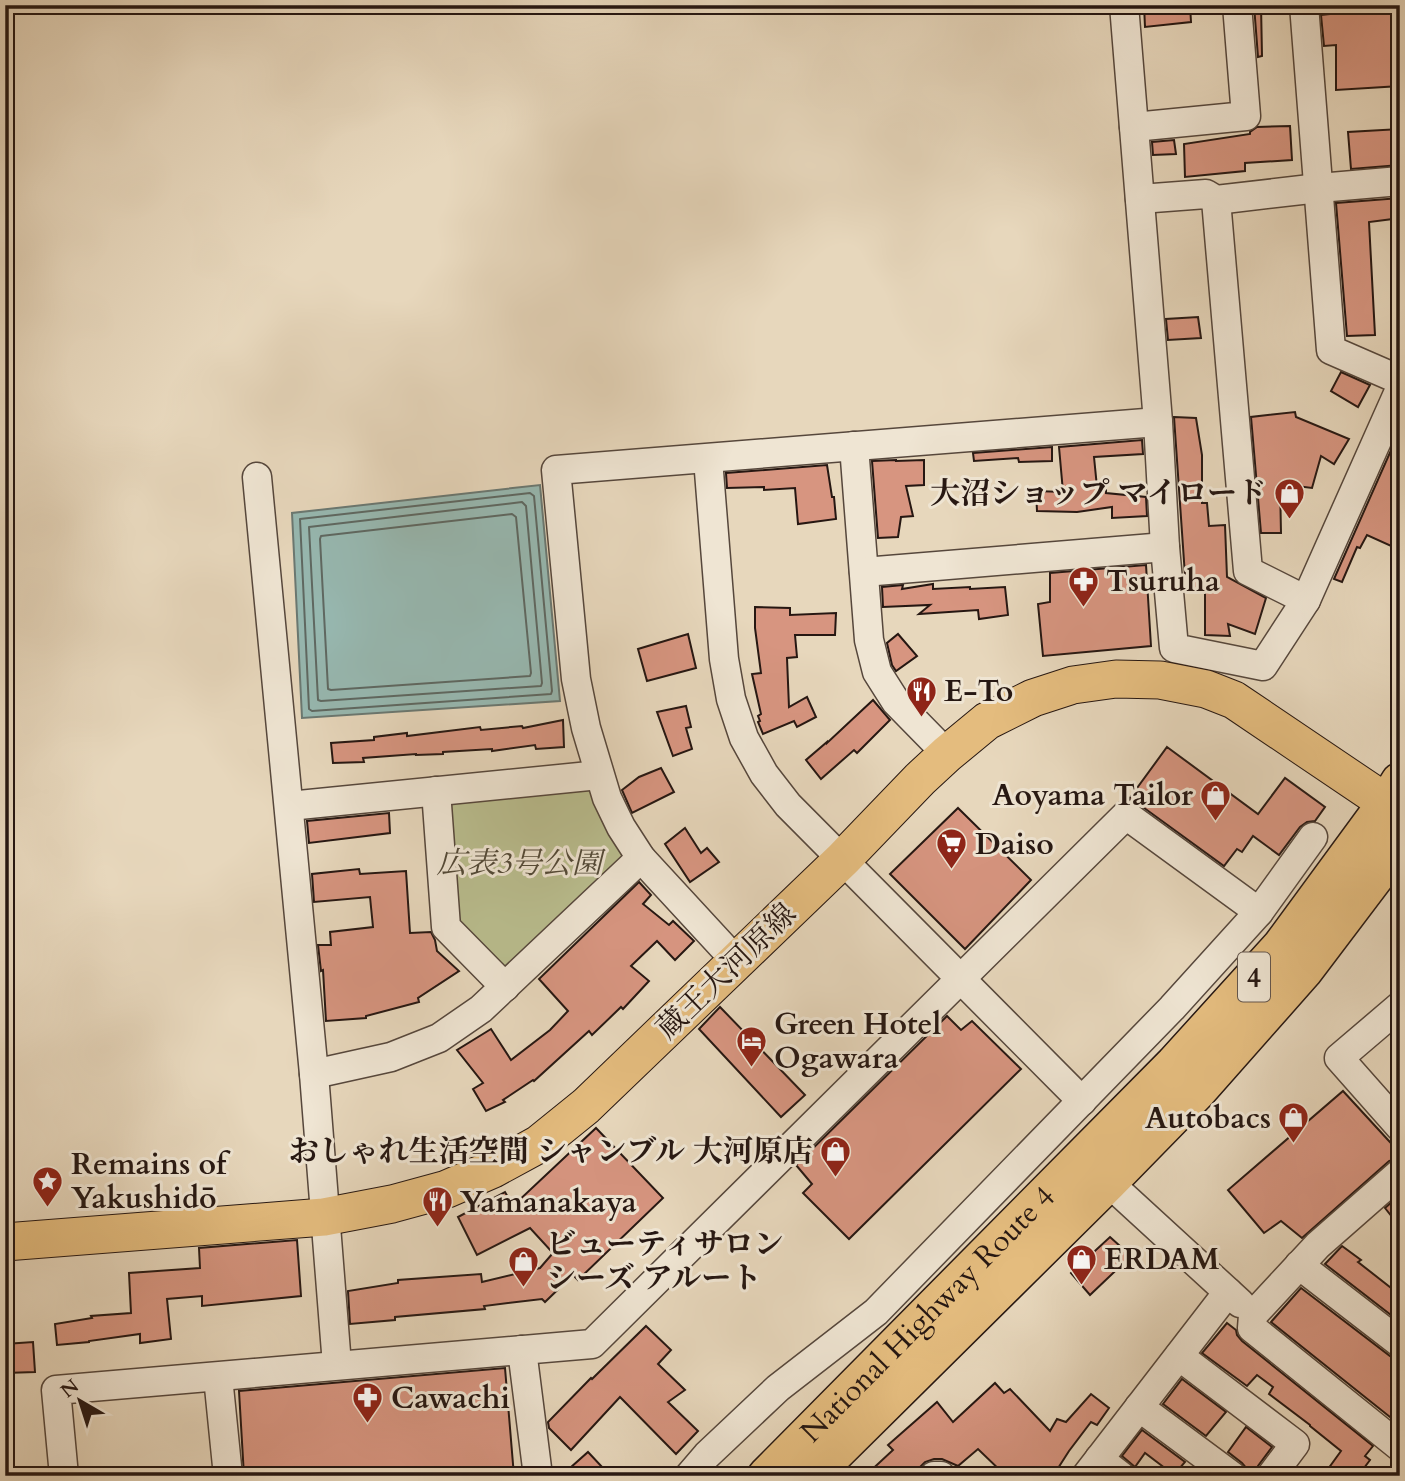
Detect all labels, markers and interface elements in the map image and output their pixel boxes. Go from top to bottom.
place label: 大沼ショップ マイロード [930,473,1267,514]
shop icon: 大沼ショップ マイロード [1273,476,1307,520]
place label: Tsuruha [1106,561,1220,602]
pharmacy icon: Tsuruha [1066,564,1100,608]
place label: E-To [944,671,1013,712]
restaurant icon: E-To [904,674,938,718]
place label: Aoyama Tailor [992,775,1194,816]
shop icon: Aoyama Tailor [1199,778,1233,822]
place label: Daiso [975,824,1054,865]
supermarket icon: Daiso [935,827,969,871]
park label: 広表3号公園 [436,843,607,884]
street label: 蔵王大河原線 [647,894,805,1049]
road number: 4 [1238,953,1270,1002]
place label: Green Hotel Ogawara [774,1004,941,1079]
hotel icon: Green Hotel Ogawara [734,1024,768,1068]
place label: Autobacs [1145,1098,1271,1139]
shop icon: Autobacs [1277,1101,1311,1145]
place label: おしゃれ生活空間 シャンブル 大河原店 [289,1131,813,1172]
shop icon: おしゃれ生活空間 シャンブル 大河原店 [819,1134,853,1178]
place label: Remains of Yakushidō [71,1144,231,1219]
place icon: Remains of Yakushidō [31,1164,65,1208]
street label: National Highway Route 4 [791,1177,1064,1452]
place label: Yamanakaya [460,1182,637,1223]
restaurant icon: Yamanakaya [420,1185,454,1229]
place label: ビューティサロン シーズ アルート [546,1224,784,1299]
place label: ERDAM [1104,1239,1220,1280]
shop icon: ERDAM [1064,1242,1098,1286]
shop icon: ビューティサロン シーズ アルート [506,1244,540,1288]
north arrow [46,1366,116,1436]
text: N [55,1373,85,1404]
place label: Cawachi [391,1378,510,1419]
pharmacy icon: Cawachi [351,1381,385,1425]

